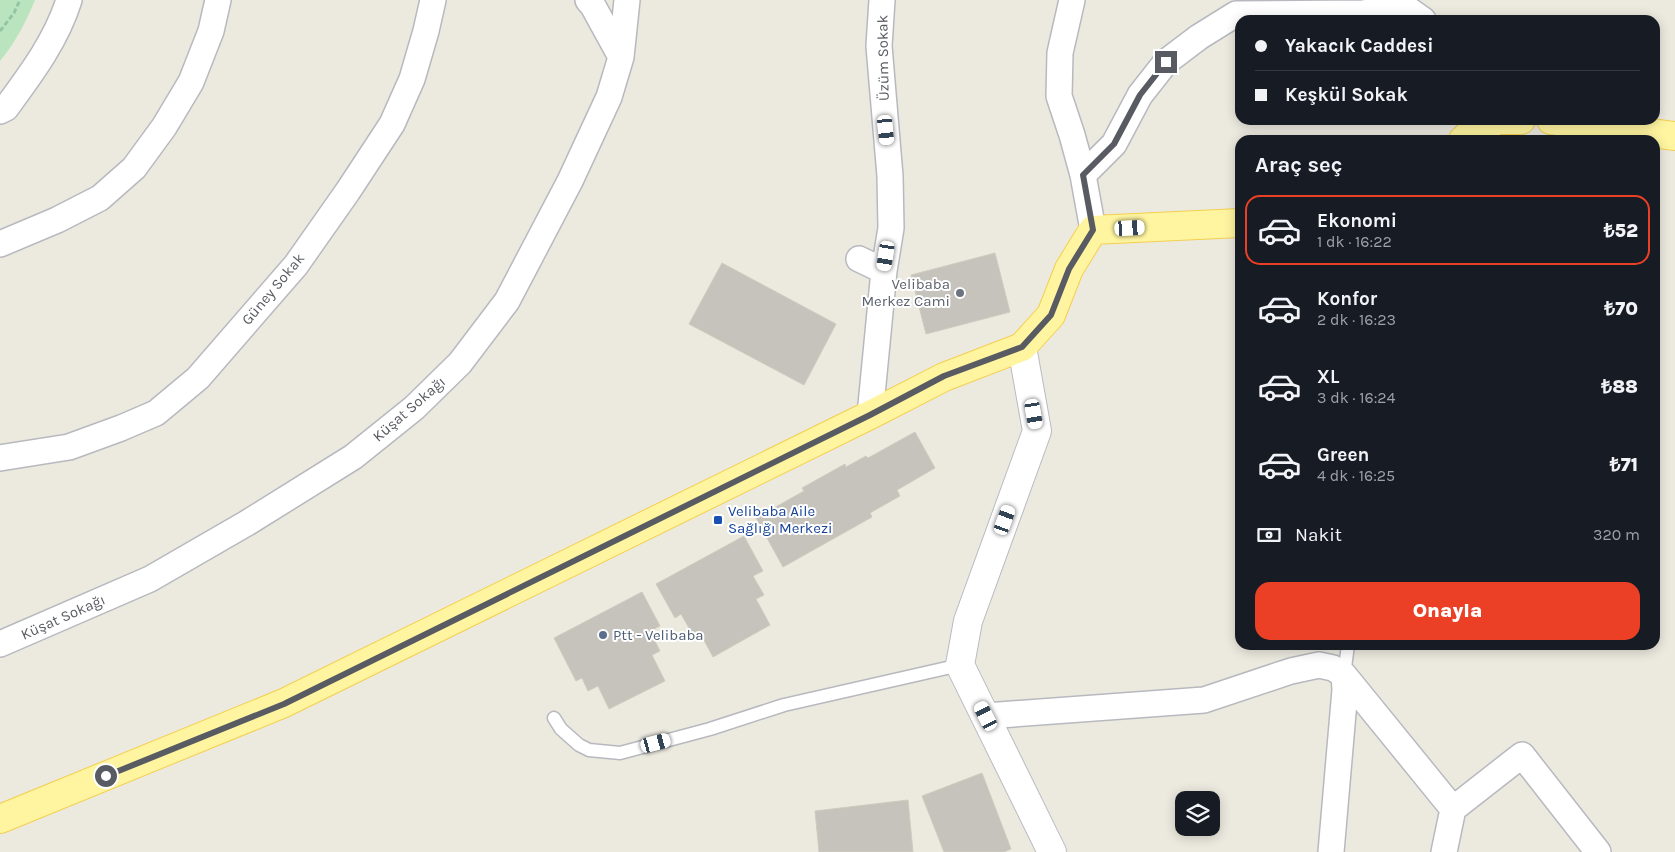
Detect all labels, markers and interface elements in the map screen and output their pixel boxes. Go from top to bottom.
street label: Üzüm Sokak [873,15,893,101]
text: Yakacık Caddesi [1285,35,1433,57]
route end [1155,51,1177,73]
text: Keşkül Sokak [1285,84,1408,106]
car [876,114,895,146]
text: Araç seç [1255,152,1342,178]
icon: car [1257,208,1302,253]
text: Ekonomi [1317,210,1397,232]
car [1114,220,1145,236]
text: ₺52 [1604,220,1638,242]
text: 1 dk · 16:22 [1317,232,1392,251]
car [876,240,895,272]
street label: Güney Sokak [238,249,308,329]
place label: Velibaba Merkez Cami [861,275,950,310]
icon: car [1257,286,1302,331]
marker: Velibaba Merkez Cami [954,287,966,299]
text: Konfor [1317,288,1377,310]
text: ₺70 [1604,298,1638,320]
text: 2 dk · 16:23 [1317,310,1396,329]
icon: car [1257,364,1302,409]
text: XL [1317,366,1339,388]
street label: Küşat Sokağı [369,373,449,445]
text: ₺88 [1601,376,1638,398]
text: 3 dk · 16:24 [1317,388,1396,407]
car [1024,398,1043,430]
icon: car [1257,442,1302,487]
text: Green [1317,444,1369,466]
text: ₺71 [1610,454,1638,476]
text: 4 dk · 16:25 [1317,466,1395,485]
place label: Velibaba Aile Sağlığı Merkezi [728,502,833,537]
car [992,503,1017,537]
marker: Velibaba Aile Sağlığı Merkezi [712,514,724,526]
icon: cash [1255,521,1283,549]
text: Nakit [1295,524,1342,546]
text: 320 m [1593,525,1640,544]
button: Onayla [1255,582,1640,640]
street label: Küşat Sokağı [18,590,108,644]
place label: Ptt - Velibaba [613,626,704,644]
marker: Ptt - Velibaba [597,629,609,641]
car [972,699,999,733]
car [639,732,672,754]
route start [95,765,117,787]
map controls [1175,791,1220,836]
button: layers [1175,791,1220,836]

